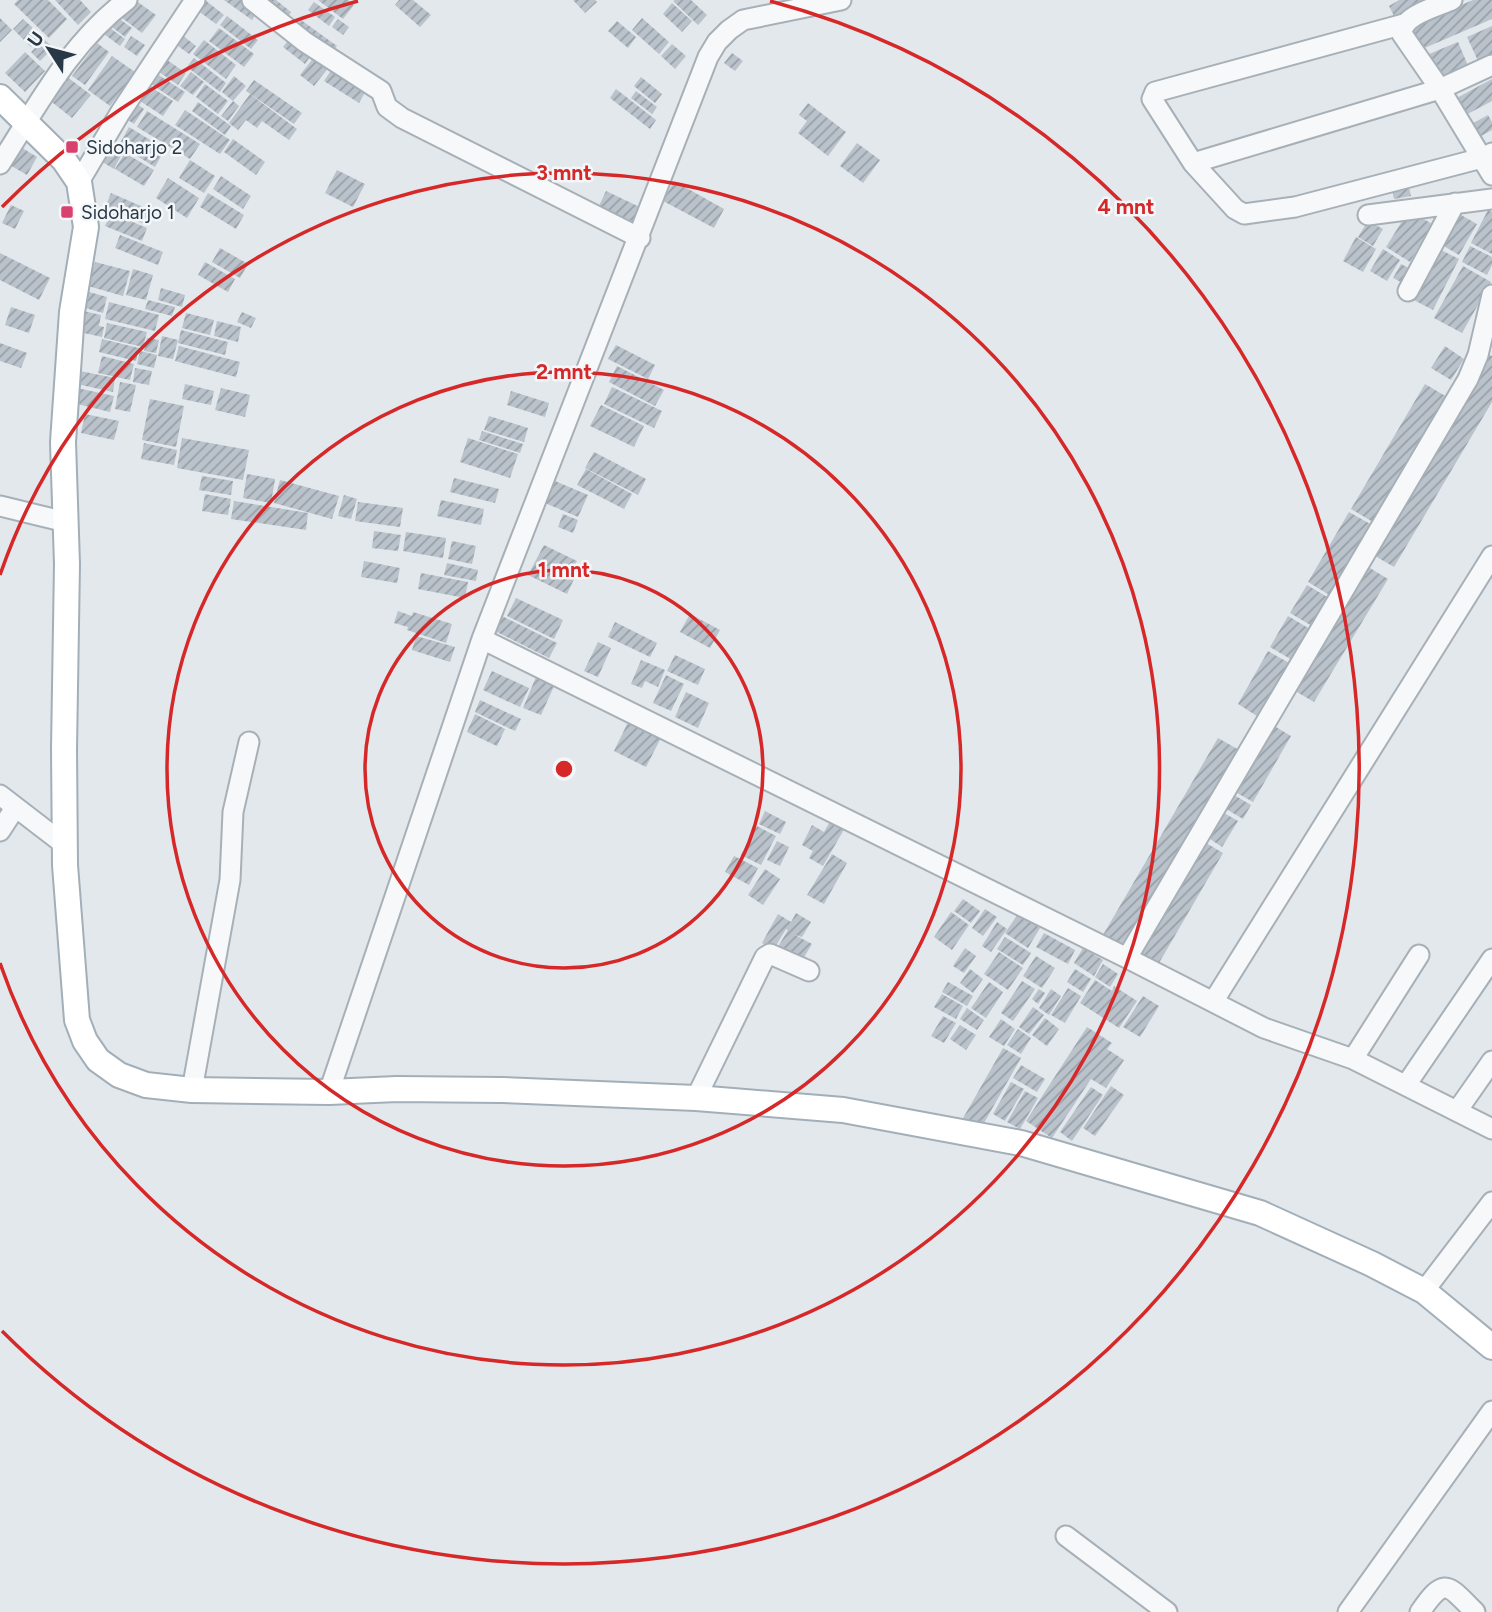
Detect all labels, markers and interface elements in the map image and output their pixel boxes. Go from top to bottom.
north arrow [14,14,84,84]
text: U [22,27,49,51]
place label: Sidoharjo 2 [86,136,182,159]
marker: Sidoharjo 2 [64,139,80,155]
text: 3 mnt [536,160,592,185]
text: 4 mnt [1098,194,1154,219]
place label: Sidoharjo 1 [81,201,175,224]
marker: Sidoharjo 1 [59,204,75,220]
text: 2 mnt [536,359,592,384]
text: 1 mnt [538,557,590,582]
centre of rings [552,757,576,781]

